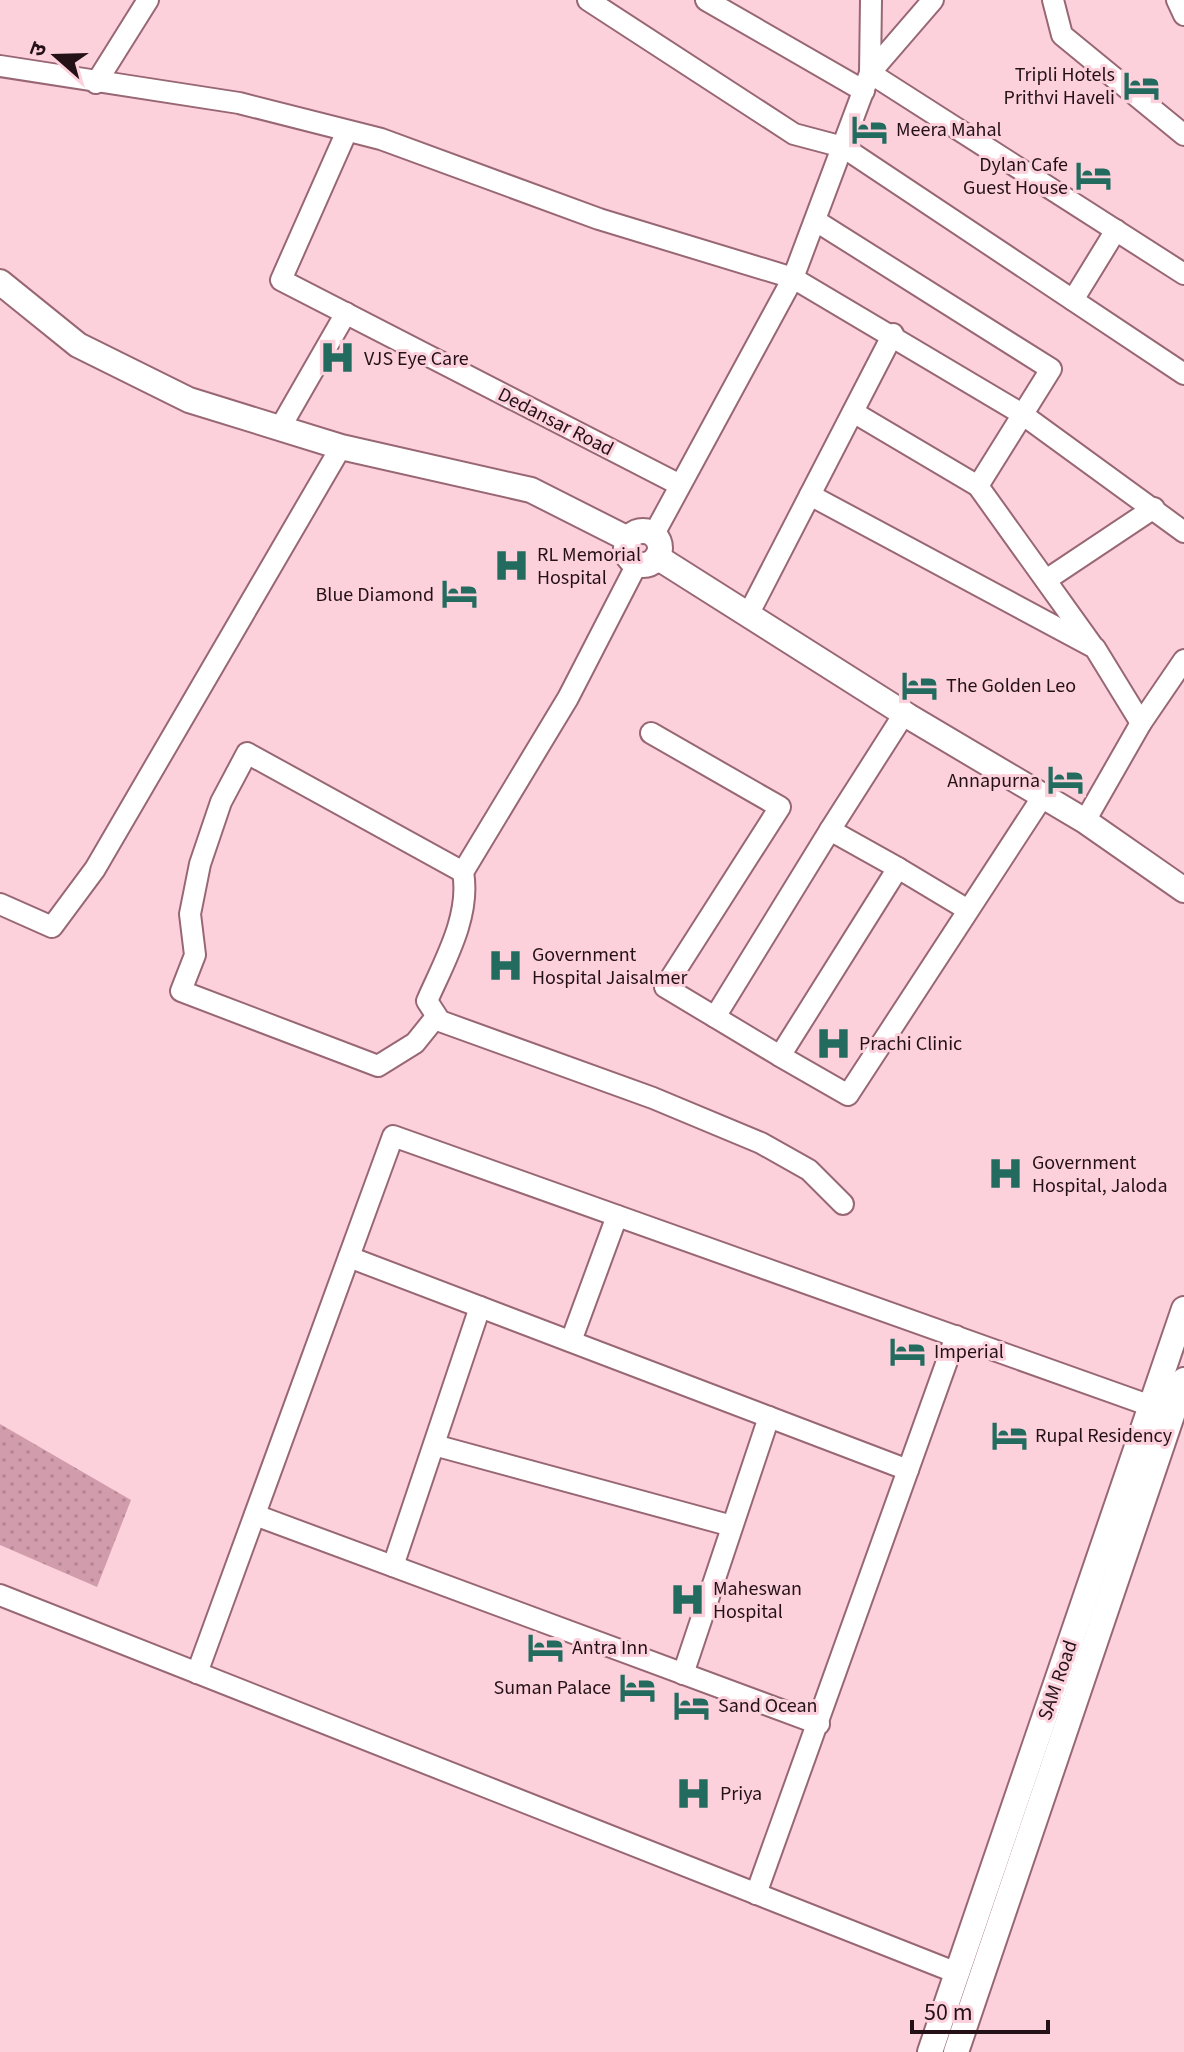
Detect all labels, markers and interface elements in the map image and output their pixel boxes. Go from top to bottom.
north arrow [16,16,96,96]
text: उ [21,37,56,61]
place label: Tripli Hotels Prithvi Haveli [1004,61,1115,112]
hotel icon: Tripli Hotels Prithvi Haveli [1122,66,1160,104]
hotel icon: Meera Mahal [851,110,889,148]
place label: Meera Mahal [896,116,1002,144]
place label: Dylan Cafe Guest House [963,151,1068,202]
hotel icon: Dylan Cafe Guest House [1075,156,1113,194]
hospital icon: VJS Eye Care [319,339,357,377]
place label: VJS Eye Care [364,345,469,373]
street label: Dedansar Road [493,381,618,463]
place label: RL Memorial Hospital [537,541,641,592]
hospital icon: RL Memorial Hospital [492,546,530,584]
hotel icon: Blue Diamond [441,575,479,613]
place label: Blue Diamond [316,581,434,609]
hotel icon: The Golden Leo [901,666,939,704]
place label: The Golden Leo [946,672,1076,700]
hotel icon: Annapurna [1047,761,1085,799]
place label: Annapurna [947,767,1040,795]
place label: Government Hospital Jaisalmer [532,941,687,992]
hospital icon: Government Hospital Jaisalmer [487,947,525,985]
hospital icon: Prachi Clinic [814,1024,852,1062]
place label: Prachi Clinic [859,1030,962,1058]
place label: Government Hospital, Jaloda [1032,1149,1168,1200]
hospital icon: Government Hospital, Jaloda [987,1155,1025,1193]
hotel icon: Imperial [889,1332,927,1370]
place label: Imperial [934,1338,1004,1366]
hotel icon: Rupal Residency [990,1416,1028,1454]
place label: Rupal Residency [1035,1422,1173,1450]
place label: Maheswan Hospital [713,1575,802,1626]
hospital icon: Maheswan Hospital [668,1580,706,1618]
hotel icon: Antra Inn [527,1628,565,1666]
place label: Antra Inn [572,1634,648,1662]
street label: SAM Road [1031,1637,1085,1724]
hotel icon: Suman Palace [618,1668,656,1706]
place label: Suman Palace [493,1674,611,1702]
hotel icon: Sand Ocean [673,1686,711,1724]
place label: Sand Ocean [718,1692,817,1720]
hospital icon: Priya [675,1774,713,1812]
place label: Priya [720,1780,762,1808]
scale bar [912,1984,1048,2034]
text: 50 m [924,1995,973,2030]

